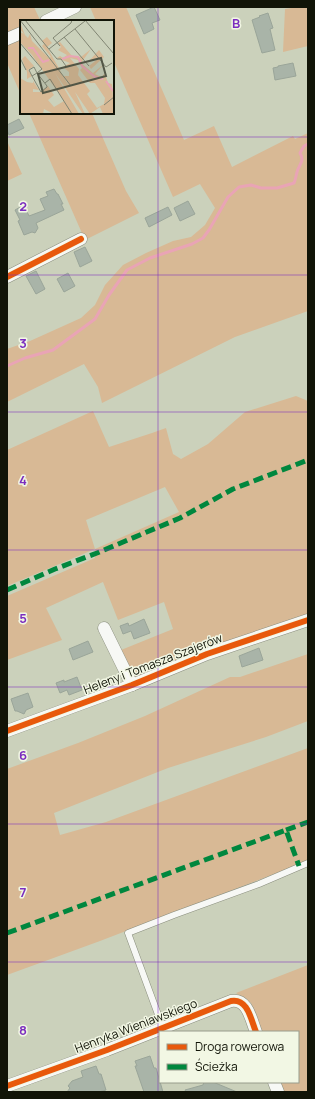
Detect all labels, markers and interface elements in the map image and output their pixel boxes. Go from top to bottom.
text: B [232,14,240,32]
inset map [20,20,114,114]
text: 2 [19,197,27,215]
text: 3 [19,334,27,352]
text: 4 [19,471,27,489]
text: 5 [19,609,27,627]
street label: Heleny i Tomasza Szajerów [81,629,225,698]
text: 6 [19,746,27,764]
text: 7 [20,883,27,901]
street label: Henryka Wieniawskiego [72,994,200,1057]
text: 8 [19,1021,27,1039]
legend [159,1031,299,1083]
text: Droga rowerowa [195,1038,284,1055]
text: Ścieżka [195,1058,238,1075]

